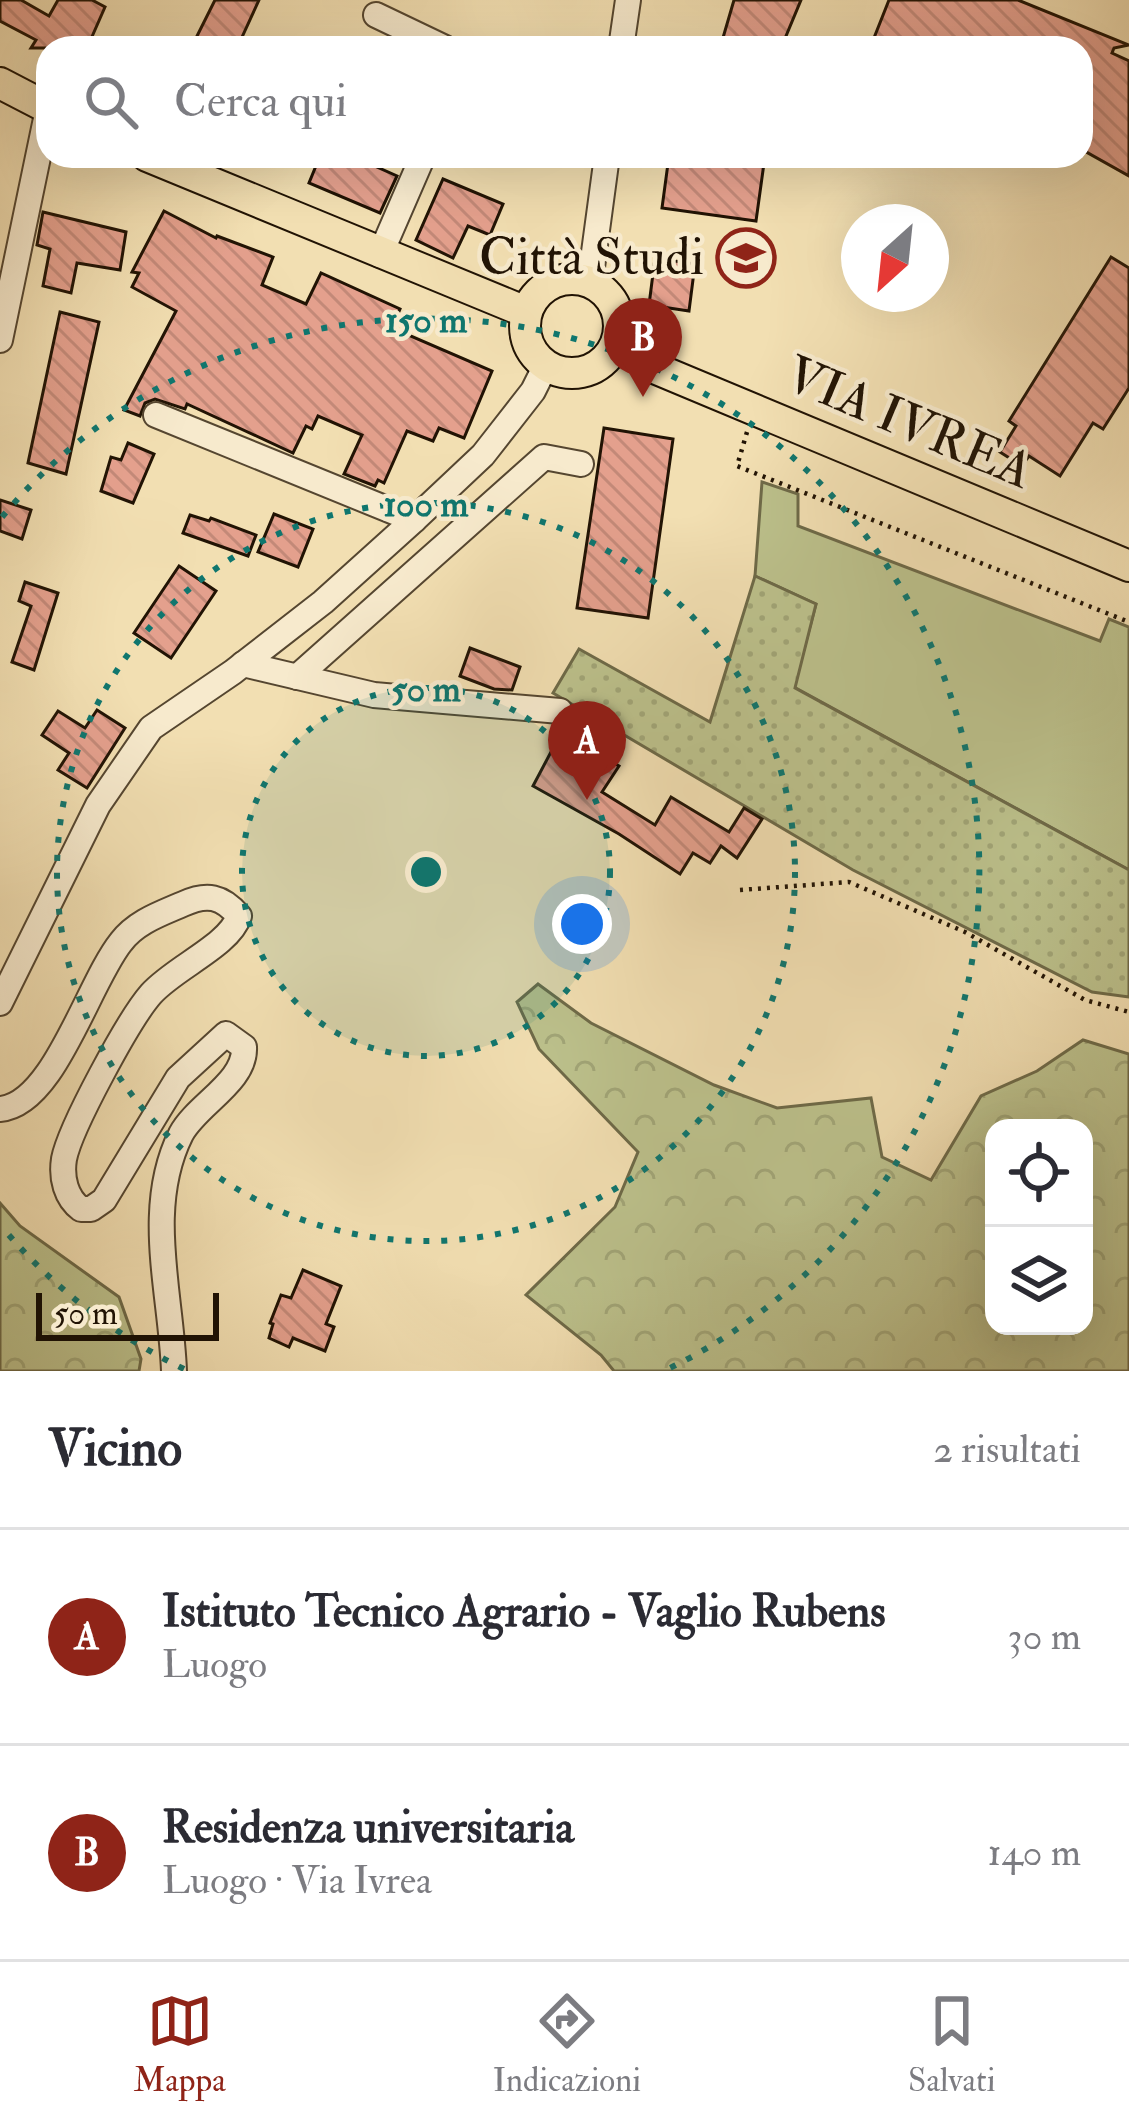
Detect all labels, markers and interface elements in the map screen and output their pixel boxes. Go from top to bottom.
search box [36,36,1093,168]
icon: search [78,69,144,135]
text: Cerca qui [174,74,347,130]
north arrow [841,204,949,312]
place label: Città Studi [479,226,704,290]
school or university icon: Città Studi [715,227,777,289]
text: 150 m [385,298,467,343]
pin: B [604,298,682,397]
street label: VIA IVREA [776,342,1042,504]
text: 100 m [383,482,469,527]
text: 50 m [391,667,461,712]
pin: A [548,701,626,800]
centre of rings [405,851,447,893]
your location [552,894,612,954]
map controls [985,1119,1093,1335]
button: locate [985,1119,1093,1227]
button: layers [985,1227,1093,1335]
scale bar [36,1287,219,1340]
text: 50 m [54,1293,118,1334]
text: Vicino [48,1417,182,1481]
text: 2 risultati [933,1425,1081,1474]
text: Istituto Tecnico Agrario - Vaglio Rubens [162,1584,886,1640]
text: A [75,1612,99,1661]
text: 30 m [1008,1612,1081,1661]
text: Luogo [162,1640,267,1689]
text: Residenza universitaria [162,1800,574,1856]
text: B [74,1828,100,1877]
text: 140 m [988,1828,1081,1877]
text: Luogo · Via Ivrea [162,1856,432,1905]
tab: Mappa [134,1988,226,2101]
tab: Indicazioni [493,1988,641,2101]
tab: Salvati [908,1988,995,2101]

